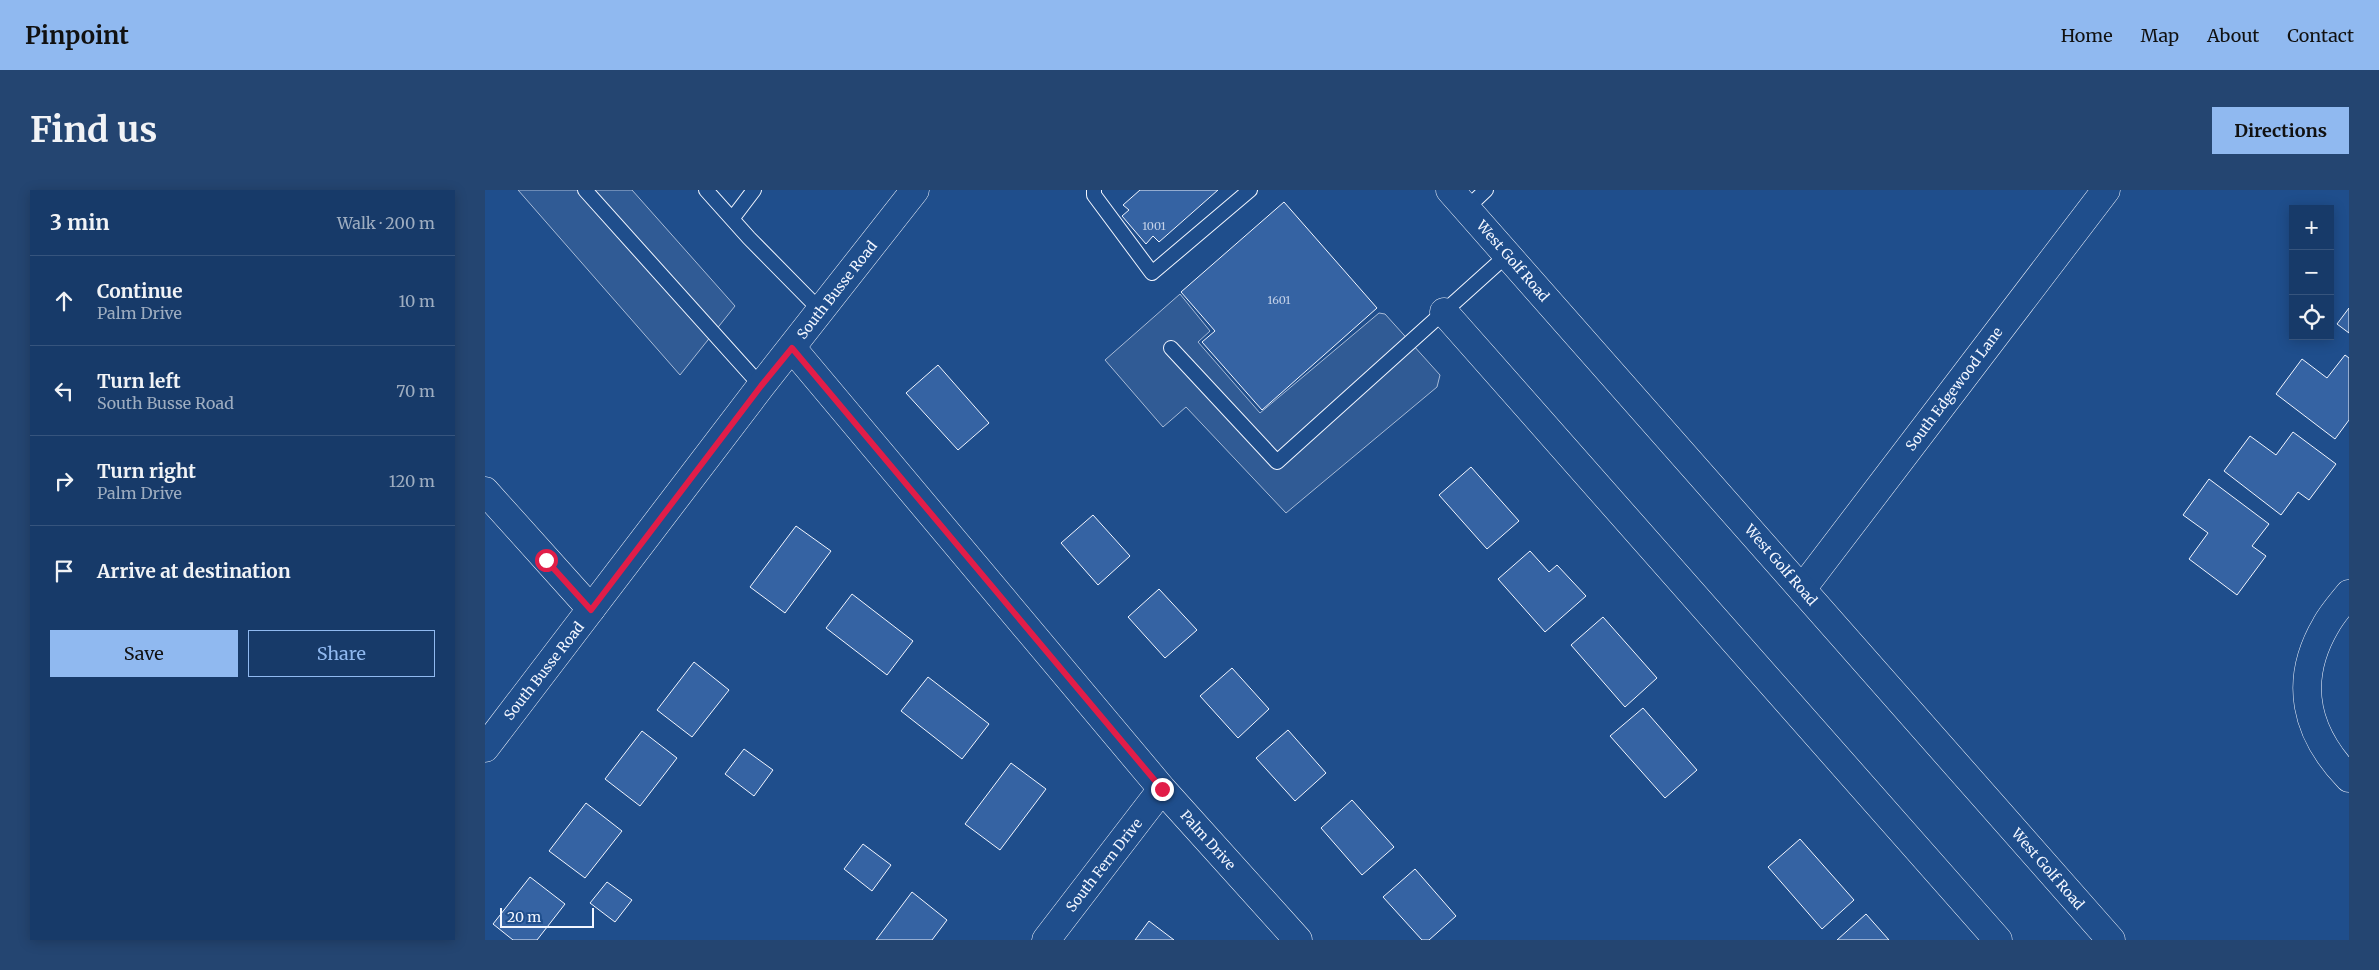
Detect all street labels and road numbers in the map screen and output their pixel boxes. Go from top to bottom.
street label: West Golf Road [1472,216,1554,306]
street label: South Busse Road [793,237,881,343]
street label: South Edgewood Lane [1902,324,2006,454]
street label: West Golf Road [1740,520,1822,610]
street label: South Busse Road [500,618,588,724]
street label: Palm Drive [1176,806,1240,874]
street label: South Fern Drive [1062,815,1146,915]
street label: West Golf Road [2007,824,2089,914]

